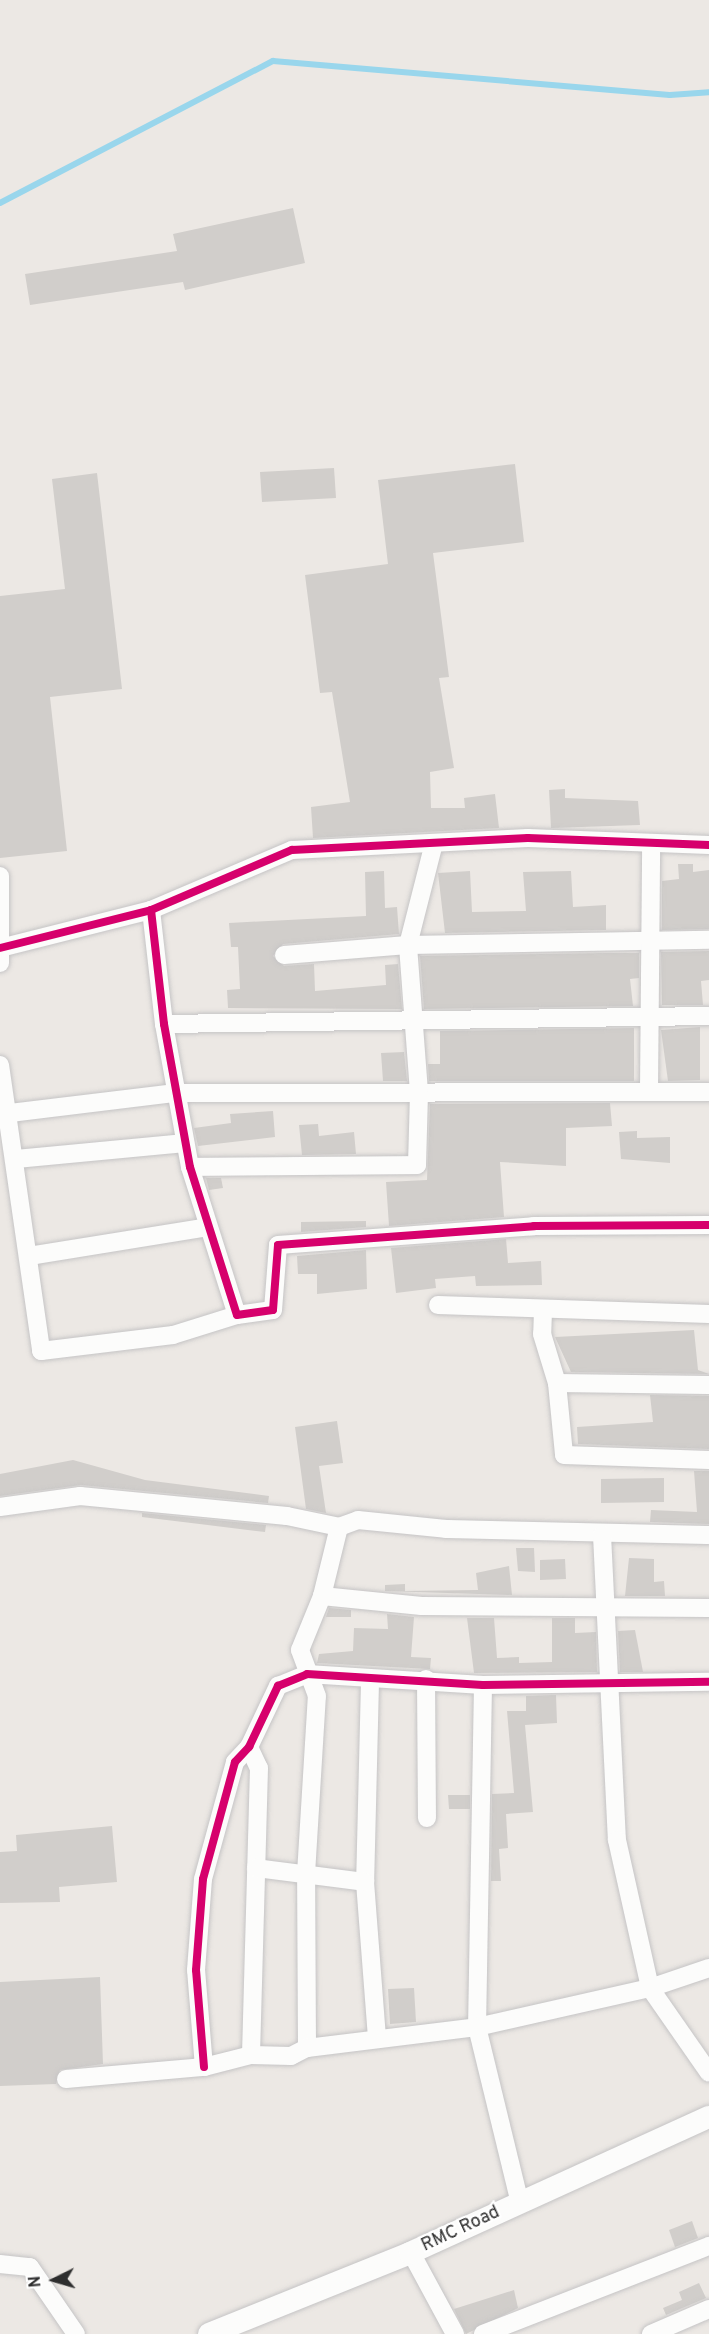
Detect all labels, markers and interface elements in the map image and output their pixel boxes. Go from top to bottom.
street label: RMC Road [418,2202,504,2258]
north arrow [24,2250,84,2310]
text: N [26,2275,47,2288]

